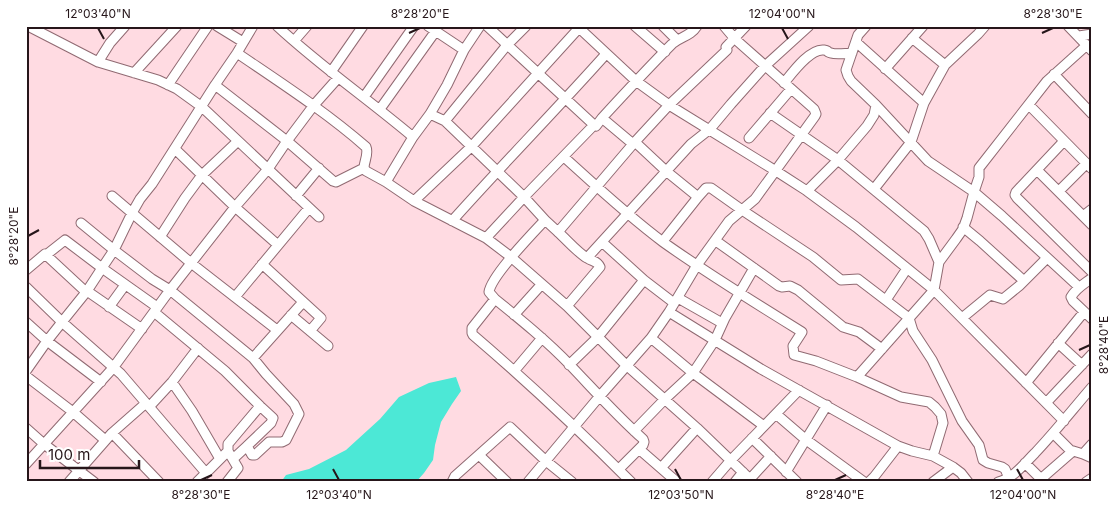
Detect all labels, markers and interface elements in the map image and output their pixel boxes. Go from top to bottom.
text: 12°03'40"N [65,6,131,21]
text: 8°28'20"E [391,6,449,21]
text: 12°04'00"N [749,6,815,21]
text: 8°28'30"E [1024,6,1082,21]
text: 8°28'20"E [6,207,21,265]
text: 8°28'40"E [1096,316,1111,374]
scale bar [40,438,139,470]
text: 100 m [48,445,90,464]
text: 8°28'30"E [172,487,230,502]
text: 12°03'40"N [306,487,372,502]
text: 12°03'50"N [648,487,714,502]
text: 8°28'40"E [806,487,864,502]
text: 12°04'00"N [990,487,1056,502]

